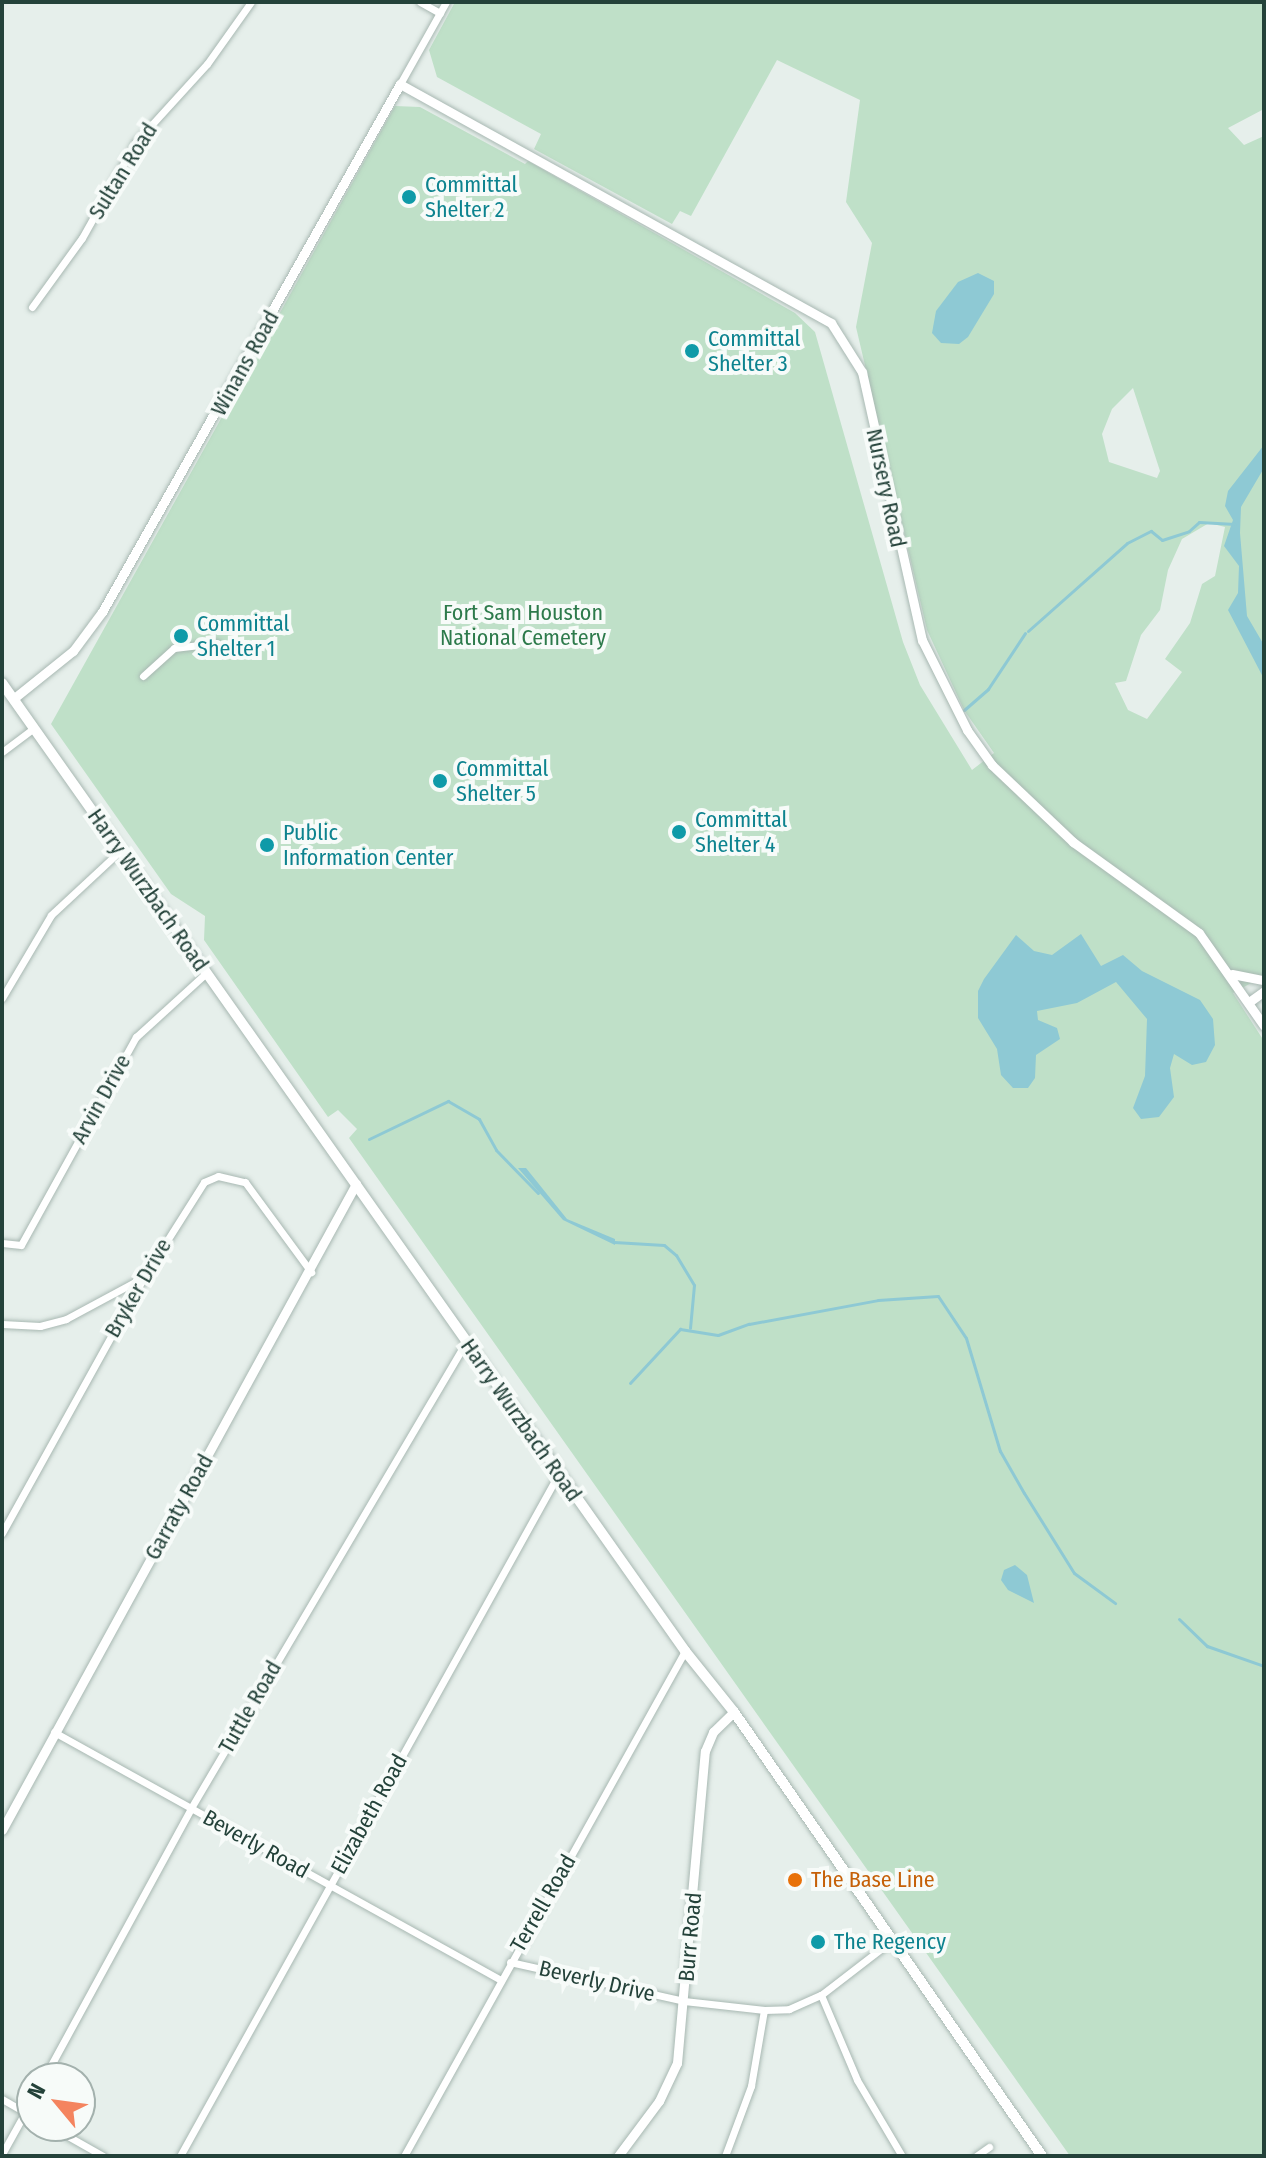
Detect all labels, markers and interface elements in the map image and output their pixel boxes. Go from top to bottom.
street label: Sultan Road [83,118,163,224]
place label: Committal Shelter 2 [425,171,517,222]
marker: Committal Shelter 2 [400,188,418,206]
street label: Winans Road [205,306,285,420]
place label: Committal Shelter 3 [708,325,800,376]
marker: Committal Shelter 3 [683,342,701,360]
street label: Nursery Road [861,426,911,550]
park label: Fort Sam Houston National Cemetery [440,599,606,650]
place label: Committal Shelter 1 [197,610,289,662]
marker: Committal Shelter 1 [172,627,190,645]
place label: Committal Shelter 5 [456,755,548,806]
marker: Committal Shelter 5 [431,772,449,790]
street label: Harry Wurzbach Road [82,804,214,976]
place label: Committal Shelter 4 [695,806,787,858]
place label: Public Information Center [283,819,453,870]
marker: Committal Shelter 4 [670,823,688,841]
marker: Public Information Center [258,836,276,854]
street label: Arvin Drive [66,1050,136,1148]
street label: Bryker Drive [99,1234,177,1342]
street label: Harry Wurzbach Road [455,1334,587,1506]
street label: Garraty Road [139,1450,219,1564]
street label: Tuttle Road [213,1656,287,1758]
street label: Elizabeth Road [325,1750,413,1878]
street label: Beverly Road [198,1804,314,1884]
street label: Terrell Road [505,1850,581,1956]
place label: The Base Line [811,1867,935,1893]
marker: The Base Line [786,1871,804,1889]
street label: Burr Road [673,1891,707,1983]
place label: The Regency [834,1929,946,1955]
marker: The Regency [809,1933,827,1951]
street label: Beverly Drive [536,1955,658,2007]
north arrow [16,2062,96,2142]
text: N [21,2079,51,2103]

